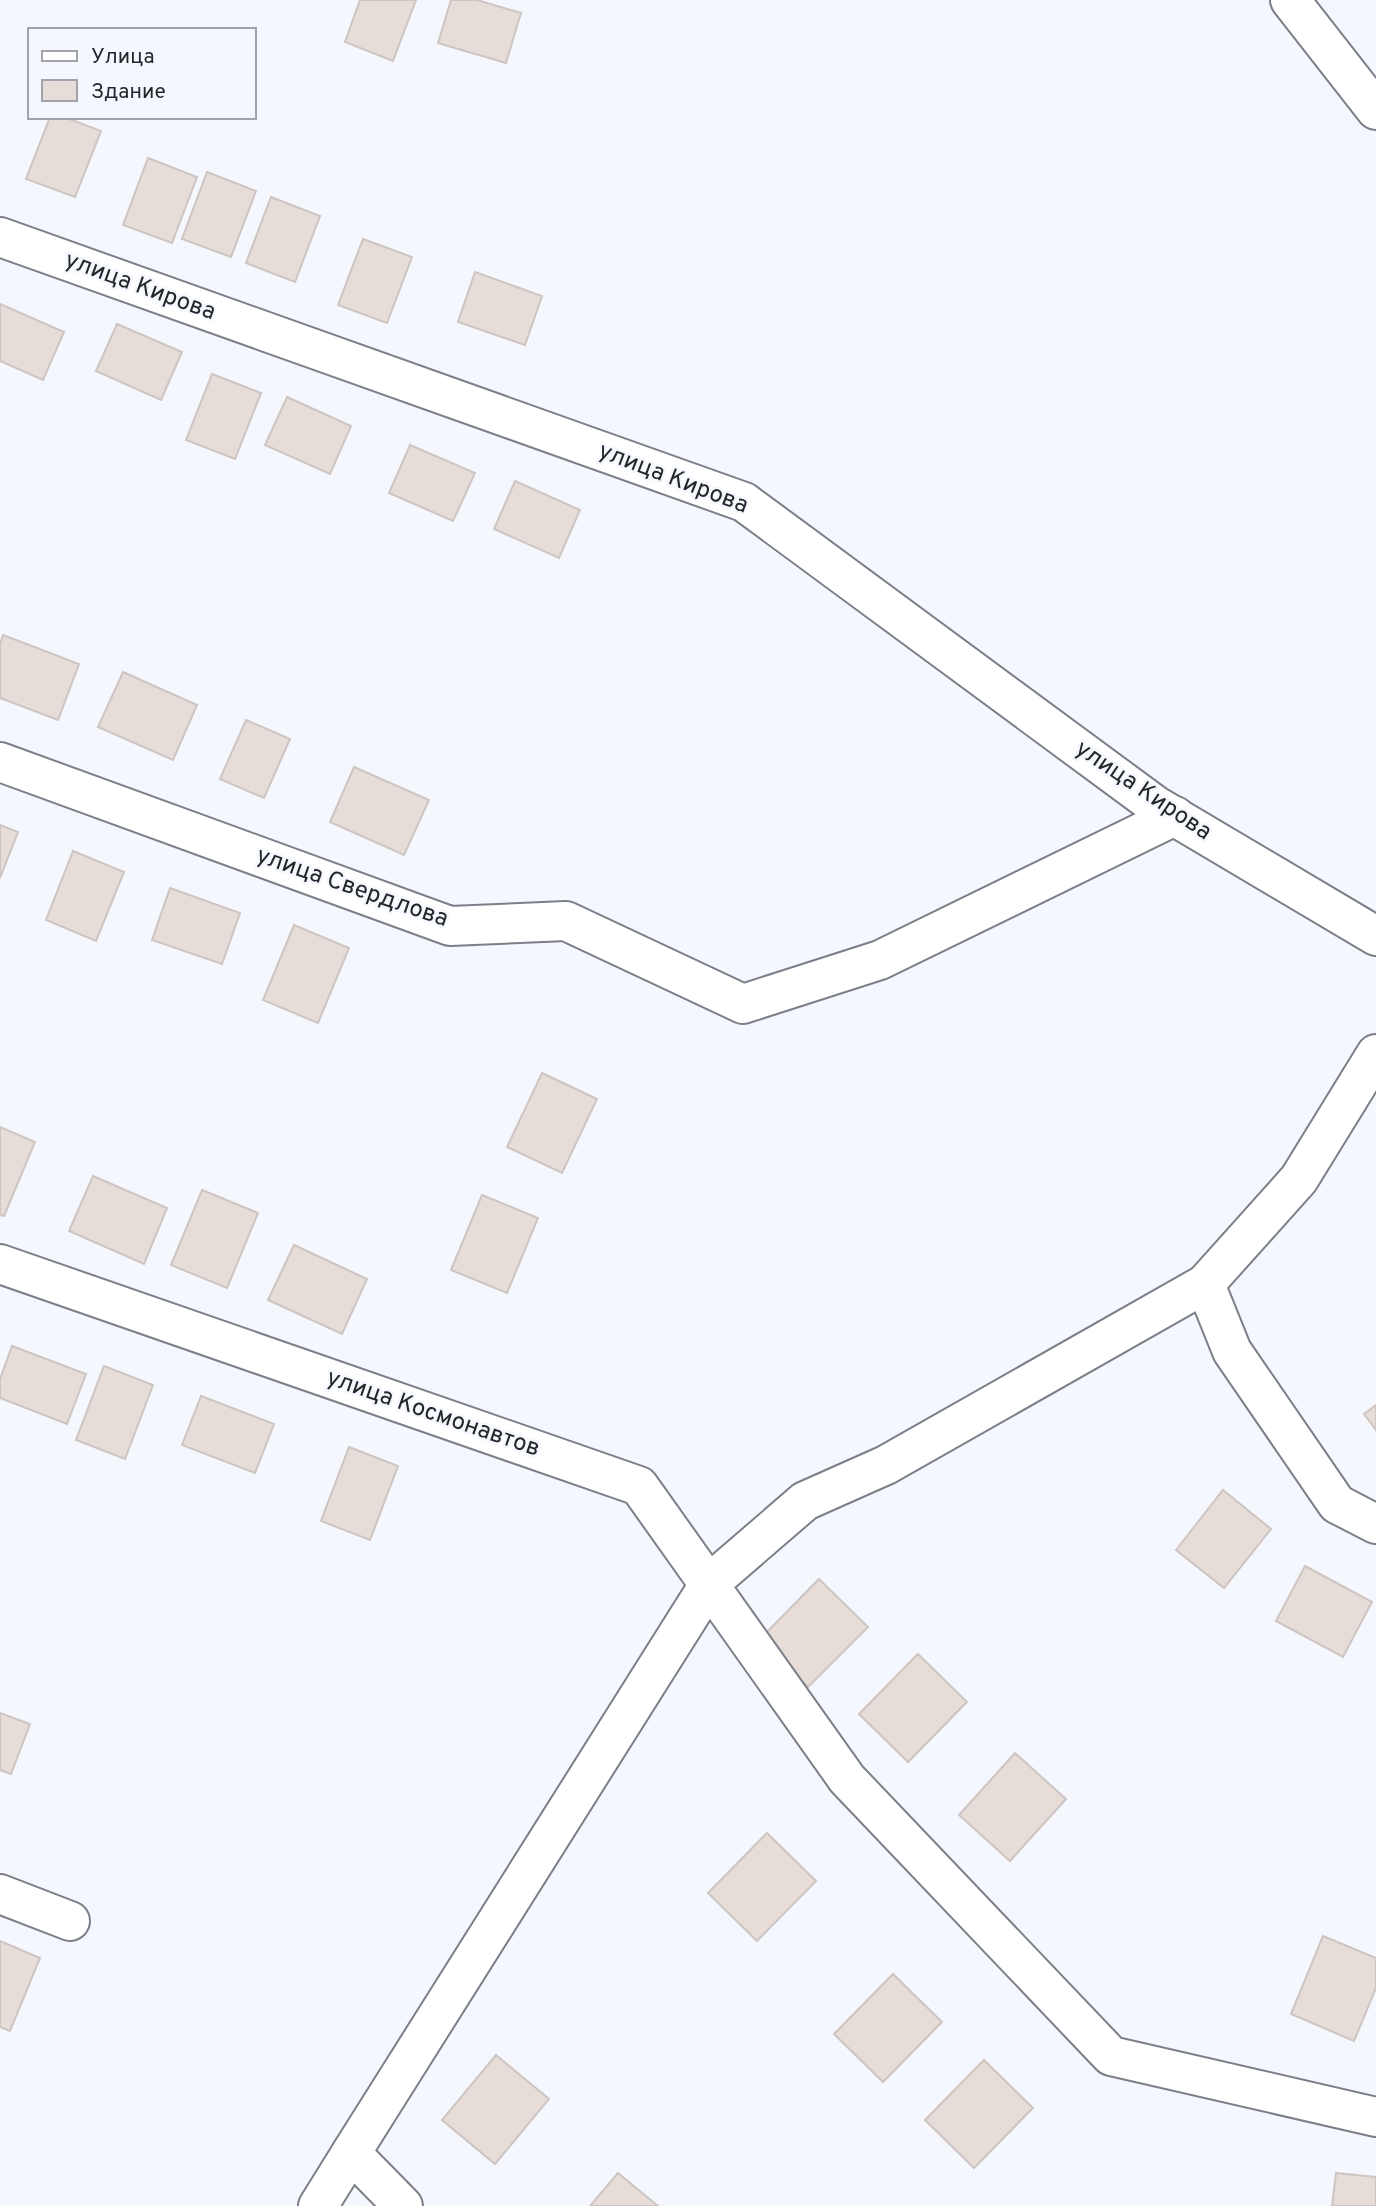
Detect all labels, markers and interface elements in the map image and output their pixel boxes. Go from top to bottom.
legend [28,28,256,119]
text: Улица [91,44,155,71]
text: Здание [91,79,166,106]
street label: улица Кирова [61,246,219,328]
street label: улица Кирова [594,437,752,521]
street label: улица Кирова [1069,734,1217,848]
street label: улица Свердлова [252,841,452,935]
street label: улица Космонавтов [322,1363,544,1465]

